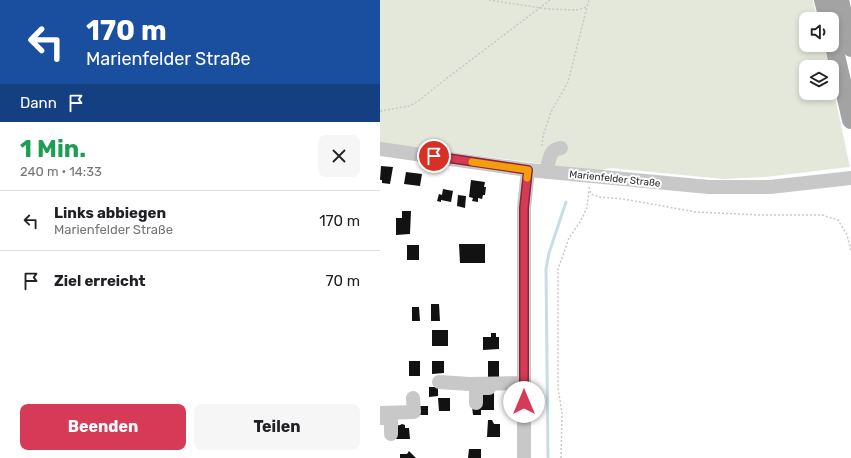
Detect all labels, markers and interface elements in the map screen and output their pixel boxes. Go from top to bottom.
map controls [799,12,839,100]
button: sound [799,12,839,52]
text: 170 m [86,14,167,47]
icon: left [20,16,72,68]
text: Marienfelder Straße [86,48,251,70]
button: layers [799,60,839,100]
icon: arrive [65,92,87,114]
text: Dann [20,94,57,112]
text: 1 Min. [20,135,86,163]
button: close [318,135,360,177]
pin [417,139,451,173]
icon: arrive [423,145,445,167]
text: 240 m · 14:33 [20,164,102,179]
street label: Marienfelder Straße [569,168,661,190]
text: Links abbiegen [54,204,166,222]
icon: left [20,210,42,232]
text: 170 m [319,212,360,230]
text: Marienfelder Straße [54,222,173,237]
icon: arrive [20,270,42,292]
text: Ziel erreicht [54,272,146,290]
text: 70 m [326,272,360,290]
position arrow [503,381,545,423]
button: Beenden [20,404,186,450]
button: Teilen [194,404,360,450]

